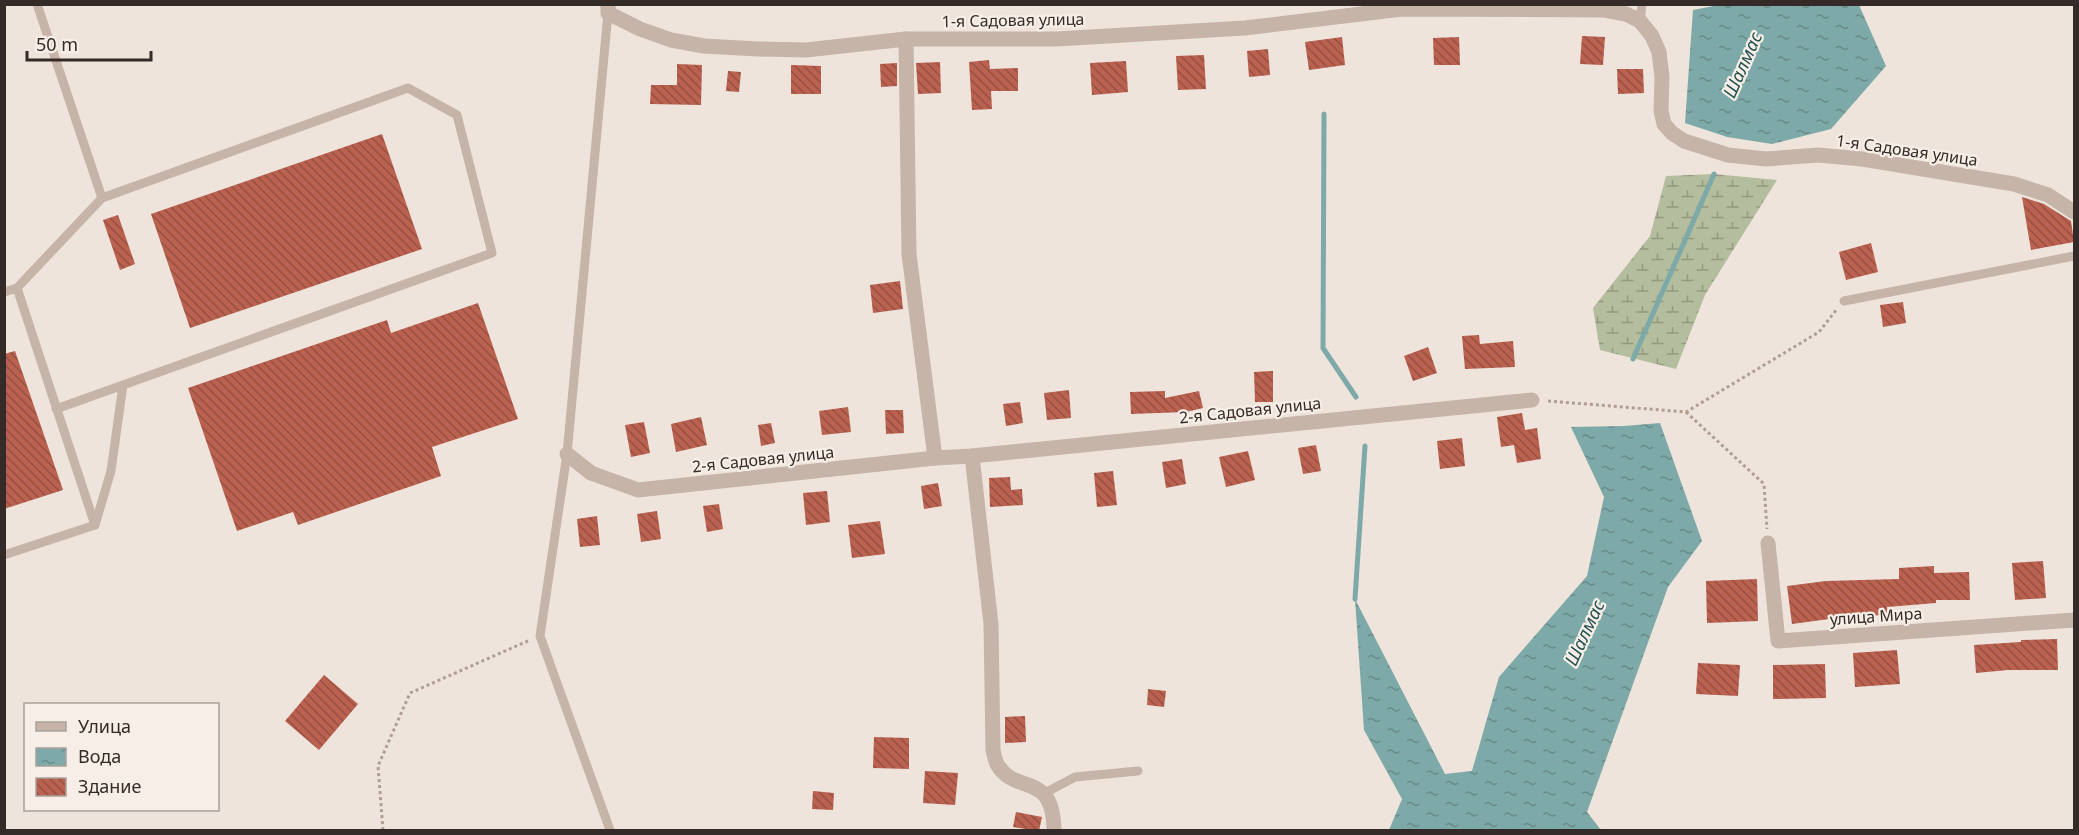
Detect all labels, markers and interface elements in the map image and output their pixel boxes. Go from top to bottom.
street label: 1-я Садовая улица [941,8,1085,32]
scale bar [27,24,152,62]
water label: Шалмас [1717,27,1767,101]
text: 50 m [36,32,78,56]
street label: 1-я Садовая улица [1835,129,1979,171]
street label: 2-я Садовая улица [1178,392,1322,428]
street label: 2-я Садовая улица [691,441,835,477]
water label: Шалмас [1559,595,1610,669]
street label: улица Мира [1829,602,1923,630]
legend [24,703,219,811]
text: Улица [78,714,131,738]
text: Вода [78,744,121,768]
text: Здание [78,774,142,798]

